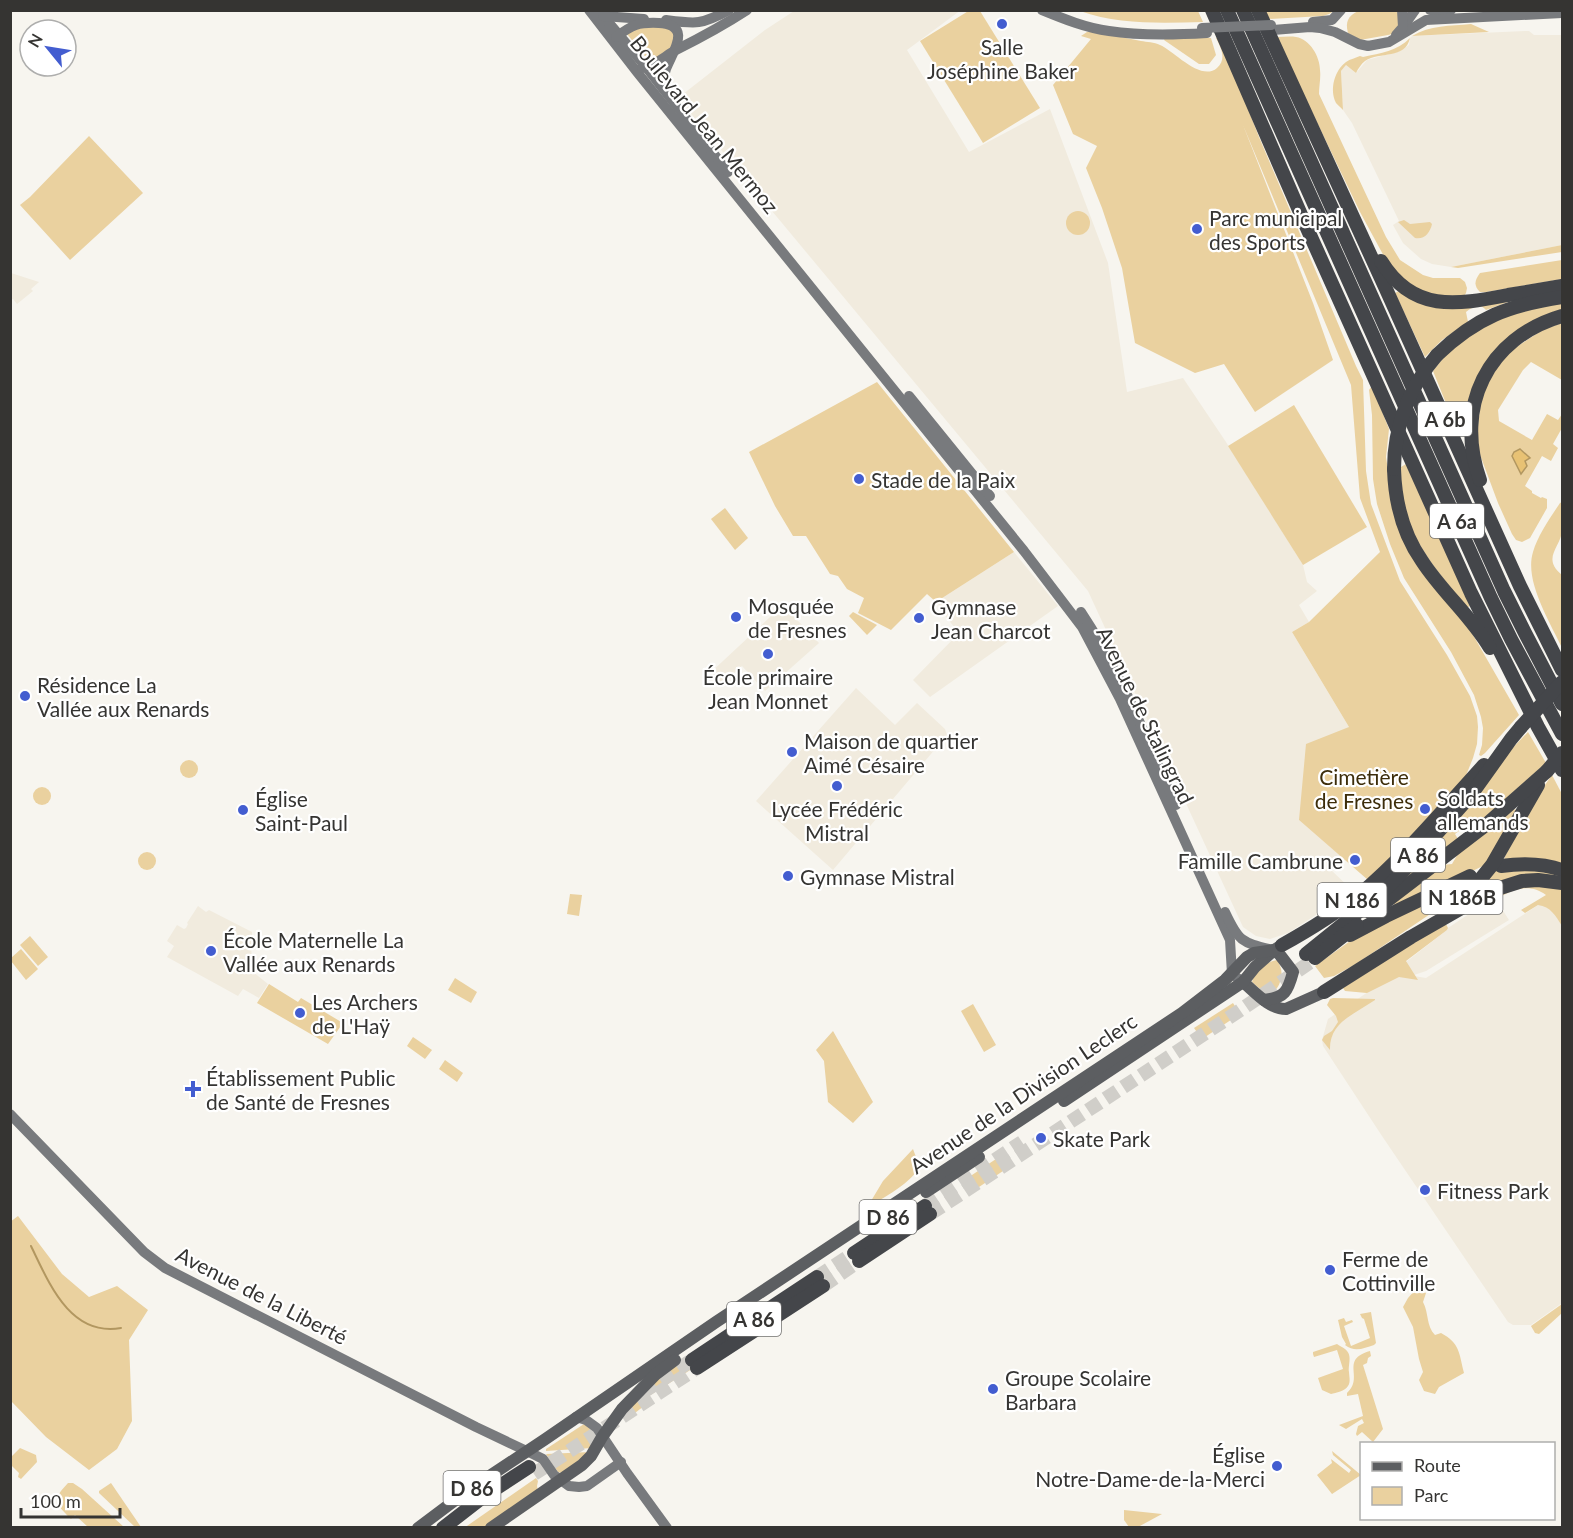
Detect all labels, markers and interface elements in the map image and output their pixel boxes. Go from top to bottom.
marker: Salle Joséphine Baker [995,17,1009,31]
north arrow [18,18,78,78]
text: N [23,30,46,50]
street label: Boulevard Jean Mermoz [626,30,784,218]
place label: Salle Joséphine Baker [927,34,1077,83]
place label: Parc municipal des Sports [1209,205,1342,254]
marker: Parc municipal des Sports [1190,222,1204,236]
road number: A 6b [1418,402,1472,436]
place label: Stade de la Paix [871,467,1016,492]
marker: Stade de la Paix [852,472,866,486]
road number: A 6a [1430,504,1484,538]
place label: Mosquée de Fresnes [748,593,847,642]
place label: Gymnase Jean Charcot [931,594,1051,643]
marker: Mosquée de Fresnes [729,610,743,624]
marker: Gymnase Jean Charcot [912,611,926,625]
street label: Avenue de Stalingrad [1092,622,1200,808]
marker: École primaire Jean Monnet [761,647,775,661]
place label: École primaire Jean Monnet [703,664,833,713]
place label: Résidence La Vallée aux Renards [37,672,209,721]
marker: Résidence La Vallée aux Renards [18,689,32,703]
place label: Maison de quartier Aimé Césaire [804,728,979,777]
marker: Maison de quartier Aimé Césaire [785,745,799,759]
park label: Cimetière de Fresnes [1315,764,1413,813]
marker: Lycée Frédéric Mistral [830,779,844,793]
place label: Soldats allemands [1437,785,1529,834]
place label: Église Saint-Paul [255,786,348,835]
place label: Lycée Frédéric Mistral [771,796,903,845]
marker: Soldats allemands [1418,802,1432,816]
marker: Église Saint-Paul [236,803,250,817]
road number: A 86 [1391,838,1445,872]
place label: Famille Cambrune [1178,848,1343,873]
marker: Famille Cambrune [1348,853,1362,867]
place label: Gymnase Mistral [800,864,955,889]
marker: Gymnase Mistral [781,869,795,883]
road number: N 186B [1422,880,1502,914]
road number: N 186 [1318,883,1386,917]
place label: École Maternelle La Vallée aux Renards [223,927,404,976]
marker: École Maternelle La Vallée aux Renards [204,944,218,958]
place label: Les Archers de L'Haÿ [312,989,418,1038]
marker: Les Archers de L'Haÿ [293,1006,307,1020]
street label: Avenue de la Division Leclerc [905,1008,1141,1178]
place label: Établissement Public de Santé de Fresnes [206,1065,396,1114]
marker: Établissement Public de Santé de Fresnes [184,1080,202,1098]
place label: Skate Park [1053,1126,1150,1151]
marker: Skate Park [1034,1131,1048,1145]
place label: Fitness Park [1437,1178,1549,1203]
marker: Fitness Park [1418,1183,1432,1197]
road number: D 86 [860,1200,916,1234]
street label: Avenue de la Liberté [172,1241,352,1349]
place label: Ferme de Cottinville [1342,1246,1435,1295]
marker: Ferme de Cottinville [1323,1263,1337,1277]
road number: A 86 [727,1302,781,1336]
place label: Groupe Scolaire Barbara [1005,1365,1151,1414]
marker: Groupe Scolaire Barbara [986,1382,1000,1396]
place label: Église Notre-Dame-de-la-Merci [1035,1442,1265,1491]
legend [1360,1442,1555,1520]
text: Route [1414,1454,1461,1476]
marker: Église Notre-Dame-de-la-Merci [1270,1459,1284,1473]
road number: D 86 [444,1471,500,1505]
scale bar [21,1481,120,1519]
text: Parc [1414,1484,1449,1506]
text: 100 m [30,1490,81,1512]

